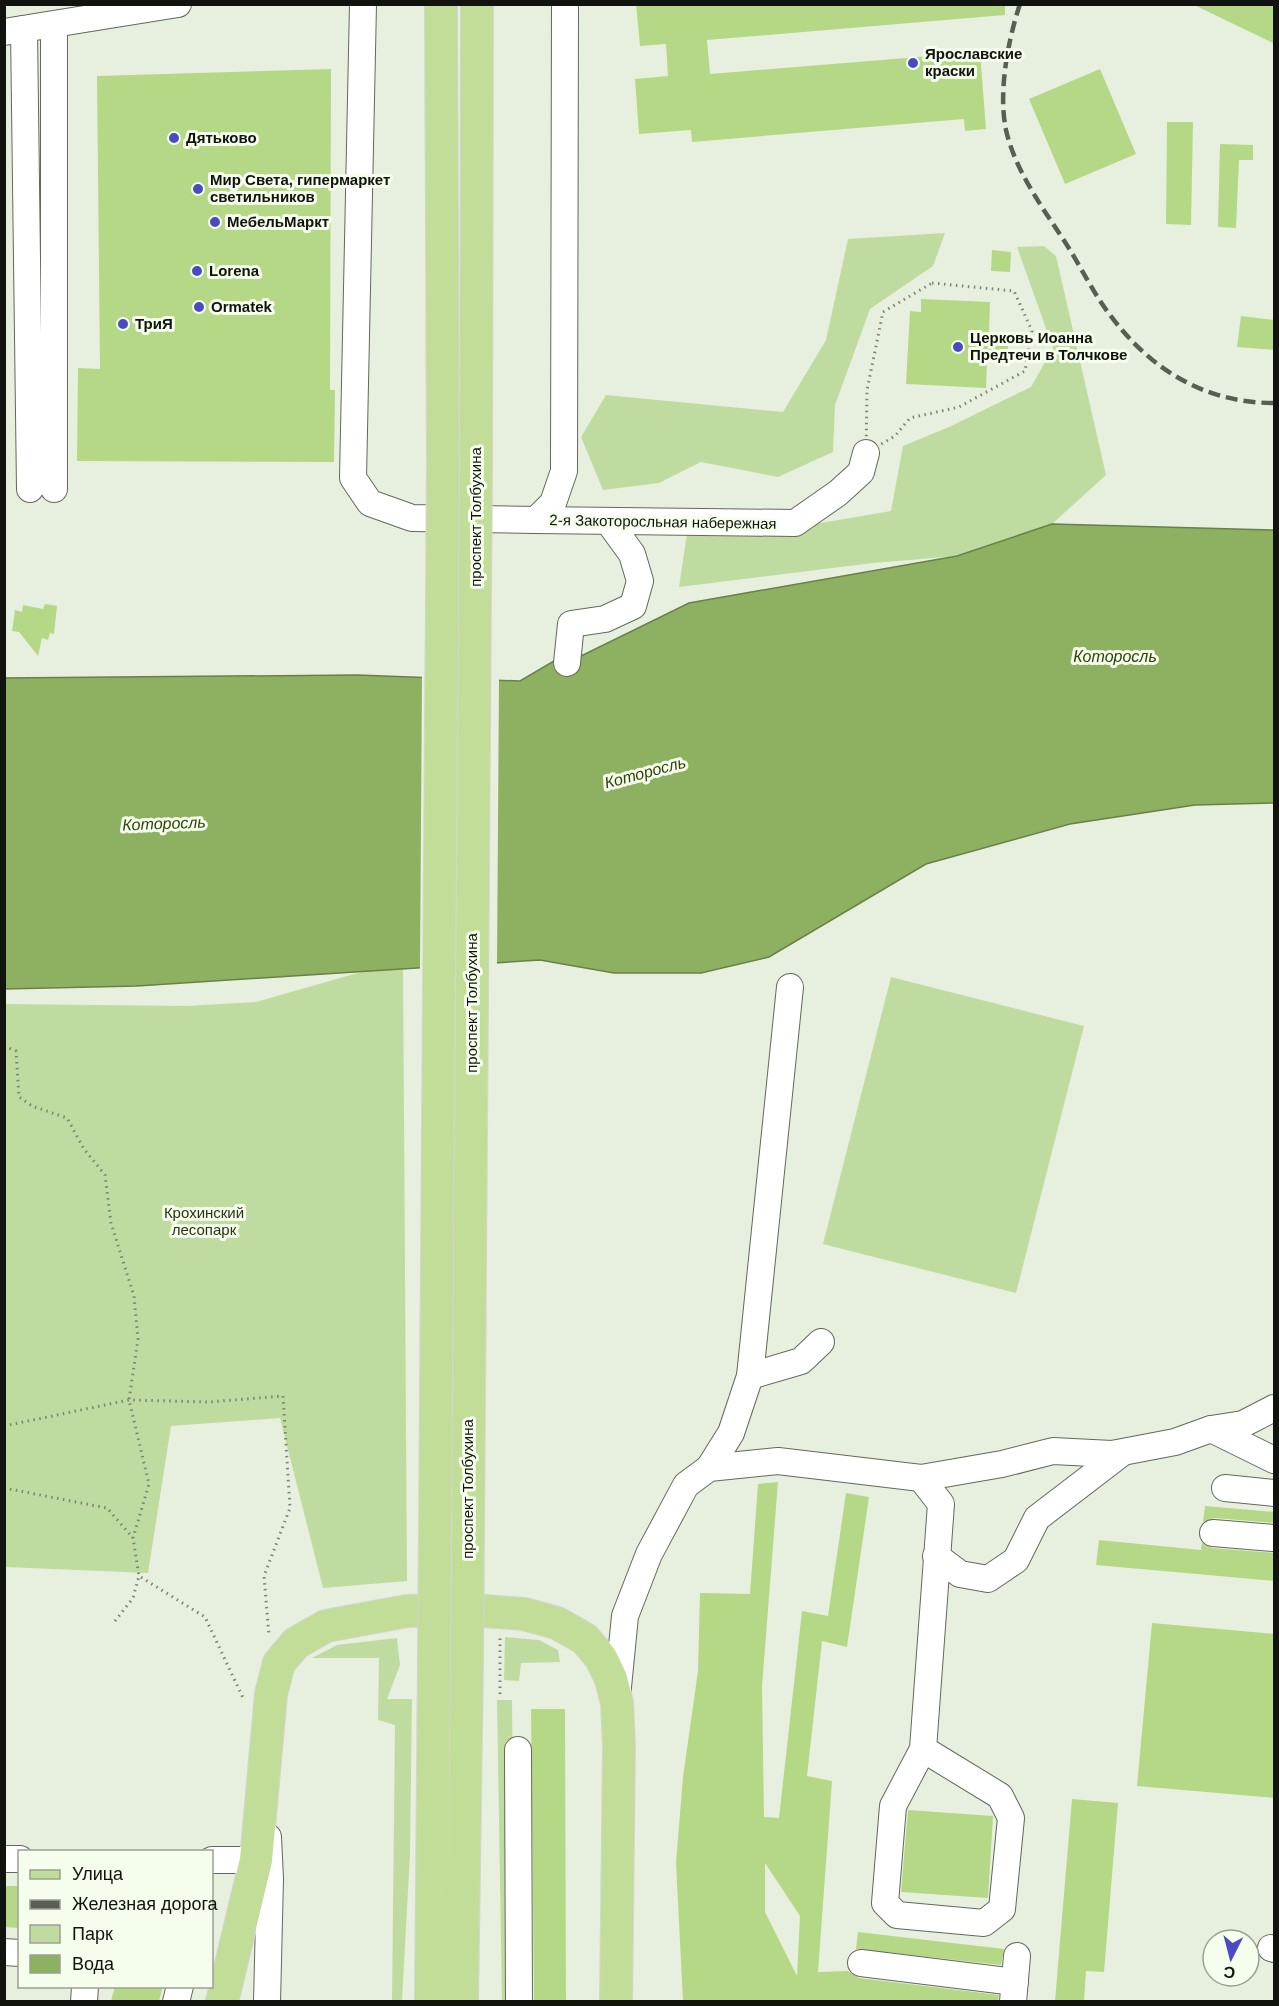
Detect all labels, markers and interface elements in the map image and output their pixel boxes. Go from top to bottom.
place label: Ярославские краски [925,45,1022,79]
marker: Ярославские краски [906,56,920,70]
place label: Дятьково [186,129,257,146]
marker: Дятьково [167,131,181,145]
place label: Мир Света, гипермаркет светильников [210,171,390,205]
marker: Мир Света, гипермаркет светильников [191,182,205,196]
place label: МебельМаркт [227,213,329,230]
marker: МебельМаркт [208,215,222,229]
place label: Lorena [209,262,260,279]
marker: Lorena [190,264,204,278]
place label: Ormatek [211,298,273,315]
marker: Ormatek [192,300,206,314]
place label: ТриЯ [135,315,173,332]
marker: ТриЯ [116,317,130,331]
place label: Церковь Иоанна Предтечи в Толчкове [970,329,1127,363]
marker: Церковь Иоанна Предтечи в Толчкове [951,340,965,354]
street label: проспект Толбухина [467,447,484,587]
street label: 2-я Закоторосльная набережная [549,511,777,532]
water label: Которосль [1073,648,1157,665]
water label: Которосль [603,753,688,792]
water label: Которосль [122,814,206,833]
street label: проспект Толбухина [463,933,480,1073]
park label: Крохинский лесопарк [164,1204,244,1238]
street label: проспект Толбухина [459,1419,476,1559]
legend [18,1850,213,1988]
text: Улица [72,1864,124,1884]
text: Железная дорога [72,1894,219,1914]
text: Парк [72,1924,113,1944]
north arrow [1201,1928,1261,1988]
text: Вода [72,1954,115,1974]
text: С [1222,1963,1236,1981]

